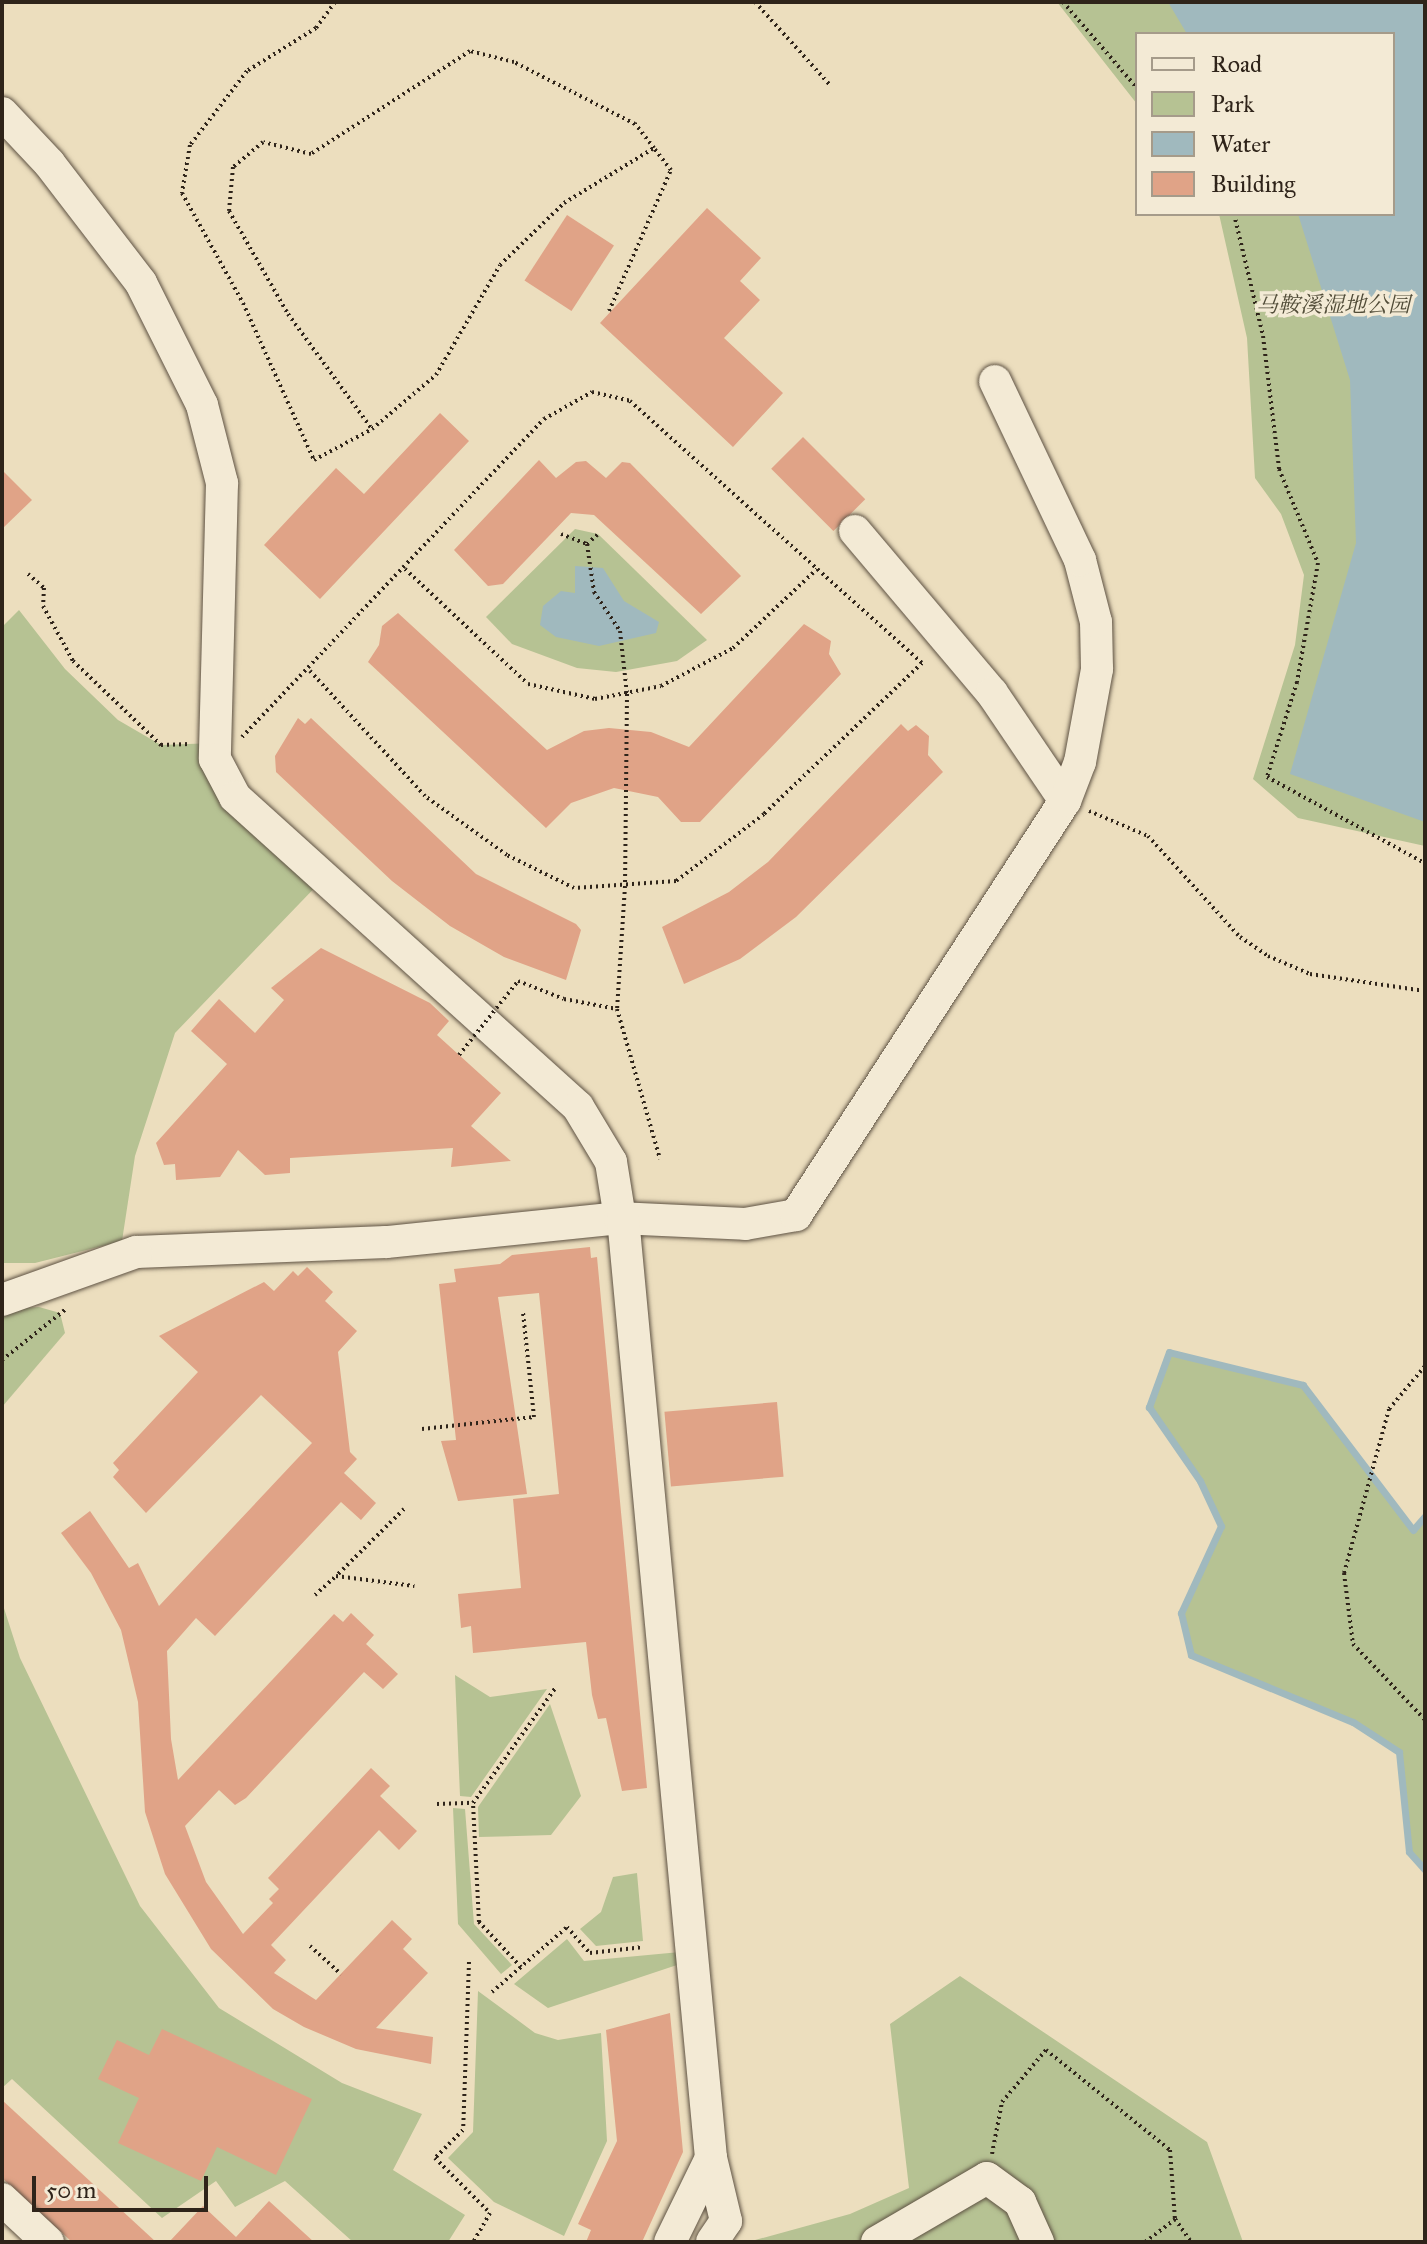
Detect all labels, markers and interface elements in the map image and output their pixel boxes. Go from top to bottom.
legend [1135,32,1395,216]
text: Road [1211,49,1262,79]
text: Park [1211,89,1254,119]
text: Water [1211,129,1270,159]
text: Building [1211,169,1296,199]
park label: 马鞍溪湿地公园 [1256,292,1410,318]
scale bar [36,2160,212,2210]
text: 50 m [46,2175,96,2205]

